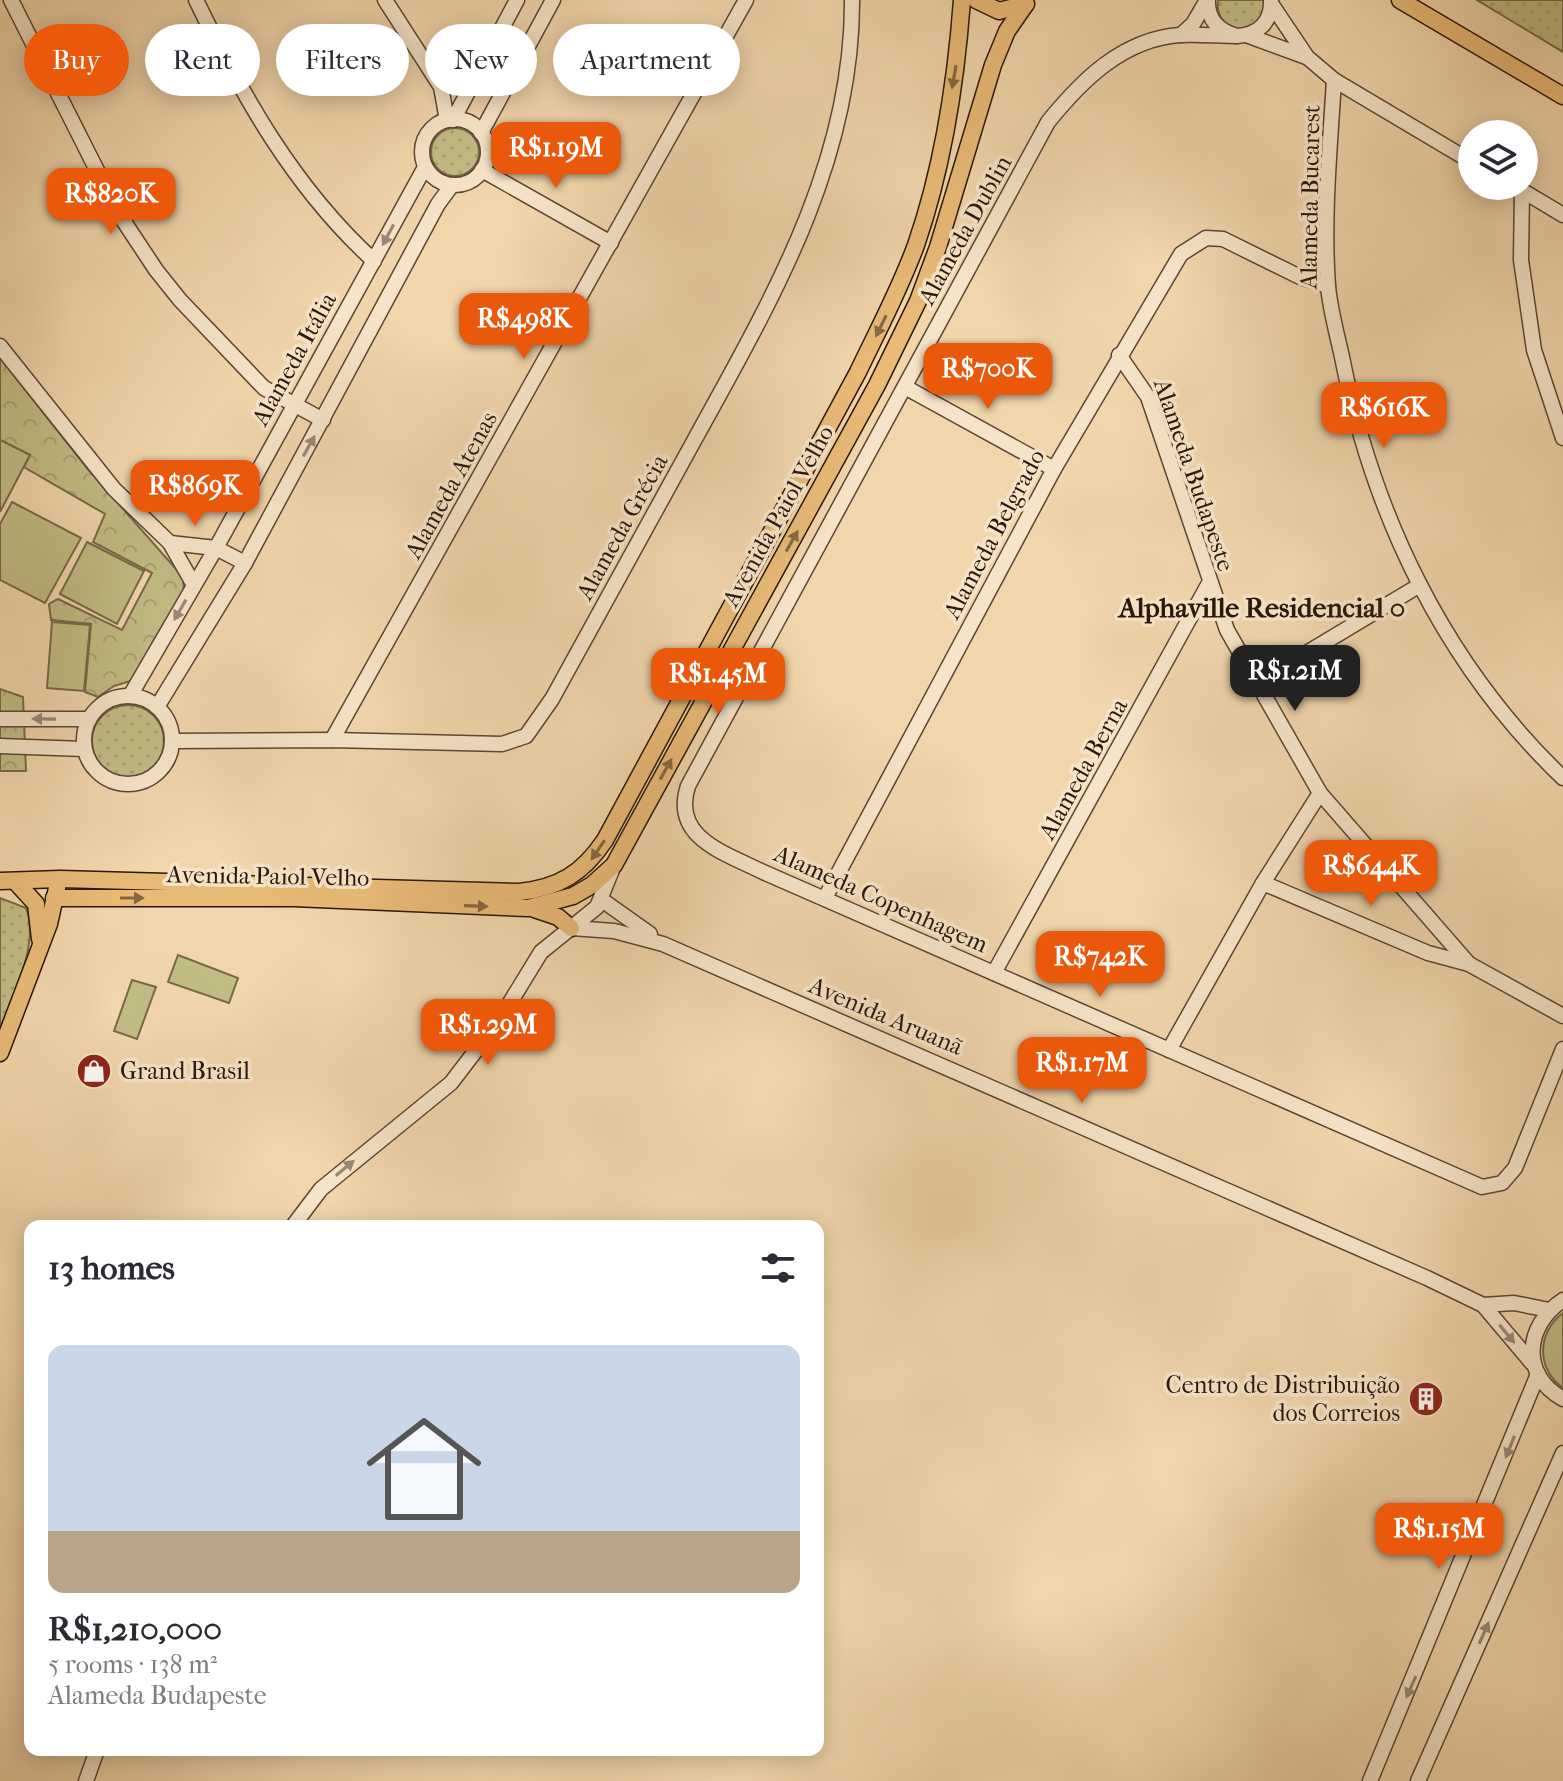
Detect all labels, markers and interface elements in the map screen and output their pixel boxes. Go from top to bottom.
chip: Buy [24,24,129,96]
chip: Rent [145,24,260,96]
chip: Filters [276,24,409,96]
chip: New [425,24,537,96]
chip: Apartment [553,24,740,96]
one-way arrow [947,65,959,90]
street label: Alameda Bucarest [1294,104,1326,290]
map controls [1458,120,1538,200]
button: layers [1458,120,1538,200]
pin: R$1.19M [482,122,630,190]
text: R$1.19M [509,132,603,163]
street label: Alameda Dublin [912,150,1018,310]
pin: R$820K [46,168,176,236]
text: R$820K [65,178,157,209]
one-way arrow [381,224,395,247]
street label: Alameda Itália [245,287,343,431]
pin: R$498K [459,293,589,361]
text: R$498K [477,303,571,334]
one-way arrow [874,314,888,337]
pin: R$700K [923,343,1053,411]
text: R$700K [941,353,1035,384]
street label: Alameda Budapeste [1148,374,1240,575]
pin: R$616K [1319,382,1449,450]
text: R$616K [1339,392,1429,423]
street label: Alameda Atenas [399,406,503,564]
street label: Avenida Paiol Velho [716,421,839,612]
one-way arrow [302,435,316,458]
street label: Alameda Belgrado [937,445,1050,624]
street label: Alameda Grécia [570,449,674,606]
pin: R$869K [130,460,260,528]
text: R$869K [149,470,241,501]
one-way arrow [785,529,798,552]
district label: Alphaville Residencial 0 [1117,591,1405,624]
one-way arrow [173,598,187,621]
pin: R$1.21M [1221,645,1369,713]
pin: R$1.45M [644,648,792,716]
text: R$1.21M [1248,655,1342,686]
text: R$1.45M [669,658,767,689]
street label: Alameda Berna [1032,693,1134,845]
one-way arrow [31,713,56,725]
one-way arrow [660,757,673,780]
street label: Alameda Copenhagem [769,839,992,959]
one-way arrow [591,840,606,861]
pin: R$644K [1306,840,1436,908]
text: R$644K [1323,850,1419,881]
street label: Avenida Paiol Velho [165,860,370,892]
one-way arrow [120,892,145,904]
one-way arrow [464,899,489,912]
pin: R$742K [1035,931,1165,999]
text: R$742K [1054,941,1146,972]
street label: Avenida Aruanã [804,971,968,1061]
pin: R$1.29M [414,999,562,1067]
text: R$1.29M [439,1009,537,1040]
pin: R$1.17M [1008,1037,1156,1105]
text: R$1.17M [1035,1047,1129,1078]
shop icon: Grand Brasil [75,1052,113,1090]
place label: Grand Brasil [120,1057,250,1085]
one-way arrow [334,1160,354,1177]
icon: filters [756,1246,800,1290]
text: 13 homes [48,1248,175,1288]
one-way arrow [1498,1324,1515,1344]
place label: Centro de Distribuição dos Correios [1165,1371,1400,1427]
building icon: Centro de Distribuição dos Correios [1407,1380,1445,1418]
icon: home [352,1397,496,1541]
one-way arrow [1503,1435,1516,1459]
pin: R$1.15M [1365,1503,1513,1571]
text: R$1.15M [1393,1513,1485,1544]
text: R$1,210,000 [48,1609,222,1649]
one-way arrow [1477,1621,1490,1645]
text: 5 rooms · 138 m² [48,1649,217,1680]
one-way arrow [1405,1675,1418,1699]
text: Alameda Budapeste [48,1680,267,1711]

